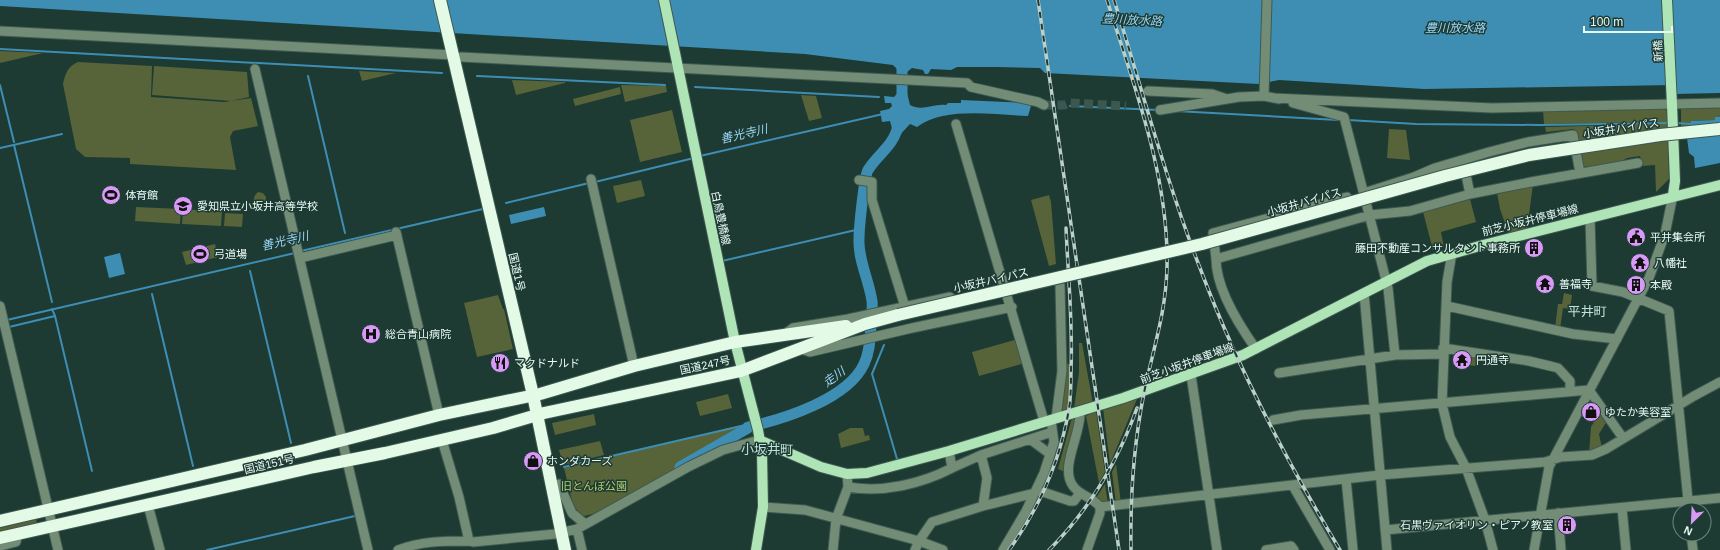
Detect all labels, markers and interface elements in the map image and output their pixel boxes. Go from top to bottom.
scale bar [1584,8,1672,34]
water label: 豊川放水路 [1102,11,1163,29]
text: 100 m [1590,15,1623,29]
water label: 豊川放水路 [1425,21,1486,35]
street label: 新橋 [1651,40,1665,62]
street label: 小坂井バイパス [1582,116,1660,140]
water label: 善光寺川 [719,121,771,146]
sports icon: 体育館 [100,184,122,206]
street label: 小坂井バイパス [1265,186,1343,218]
place label: 体育館 [125,189,158,201]
street label: 白鳥豊橋線 [709,190,733,246]
school or university icon: 愛知県立小坂井高等学校 [172,195,194,217]
place label: 愛知県立小坂井高等学校 [197,200,318,212]
street label: 前芝小坂井停車場線 [1481,202,1579,238]
public building icon: 平井集会所 [1625,226,1647,248]
water label: 善光寺川 [260,228,312,253]
place label: 平井集会所 [1650,231,1706,243]
building icon: 藤田不動産コンサルタント事務所 [1523,237,1545,259]
place label: 藤田不動産コンサルタント事務所 [1355,242,1521,254]
sports icon: 弓道場 [189,243,211,265]
place label: 弓道場 [214,248,247,260]
street label: 国道1号 [507,252,527,292]
temple icon: 八幡社 [1629,252,1651,274]
place label: 八幡社 [1654,257,1687,269]
street label: 小坂井バイパス [952,266,1030,294]
temple icon: 善福寺 [1534,273,1556,295]
building icon: 本殿 [1625,274,1647,296]
place label: 善福寺 [1559,278,1592,290]
place label: 本殿 [1650,279,1672,291]
district label: 平井町 [1567,304,1607,319]
hospital icon: 総合青山病院 [360,323,382,345]
place label: 総合青山病院 [385,328,451,340]
street label: 前芝小坂井停車場線 [1138,340,1236,386]
temple icon: 円通寺 [1451,349,1473,371]
restaurant icon: マクドナルド [489,352,511,374]
street label: 国道247号 [679,354,731,376]
place label: 円通寺 [1476,354,1509,366]
place label: マクドナルド [514,357,580,369]
water label: 走川 [820,363,849,390]
shop icon: ゆたか美容室 [1580,401,1602,423]
place label: ゆたか美容室 [1605,406,1671,418]
district label: 小坂井町 [741,442,793,457]
shop icon: ホンダカーズ [522,450,544,472]
street label: 国道151号 [243,452,295,476]
place label: ホンダカーズ [547,455,612,467]
park label: 旧とんぼ公園 [561,480,627,492]
north arrow [1672,502,1712,542]
building icon: 石黒ヴァイオリン・ピアノ教室 [1556,514,1578,536]
place label: 石黒ヴァイオリン・ピアノ教室 [1400,519,1553,531]
text: N [1682,524,1694,538]

